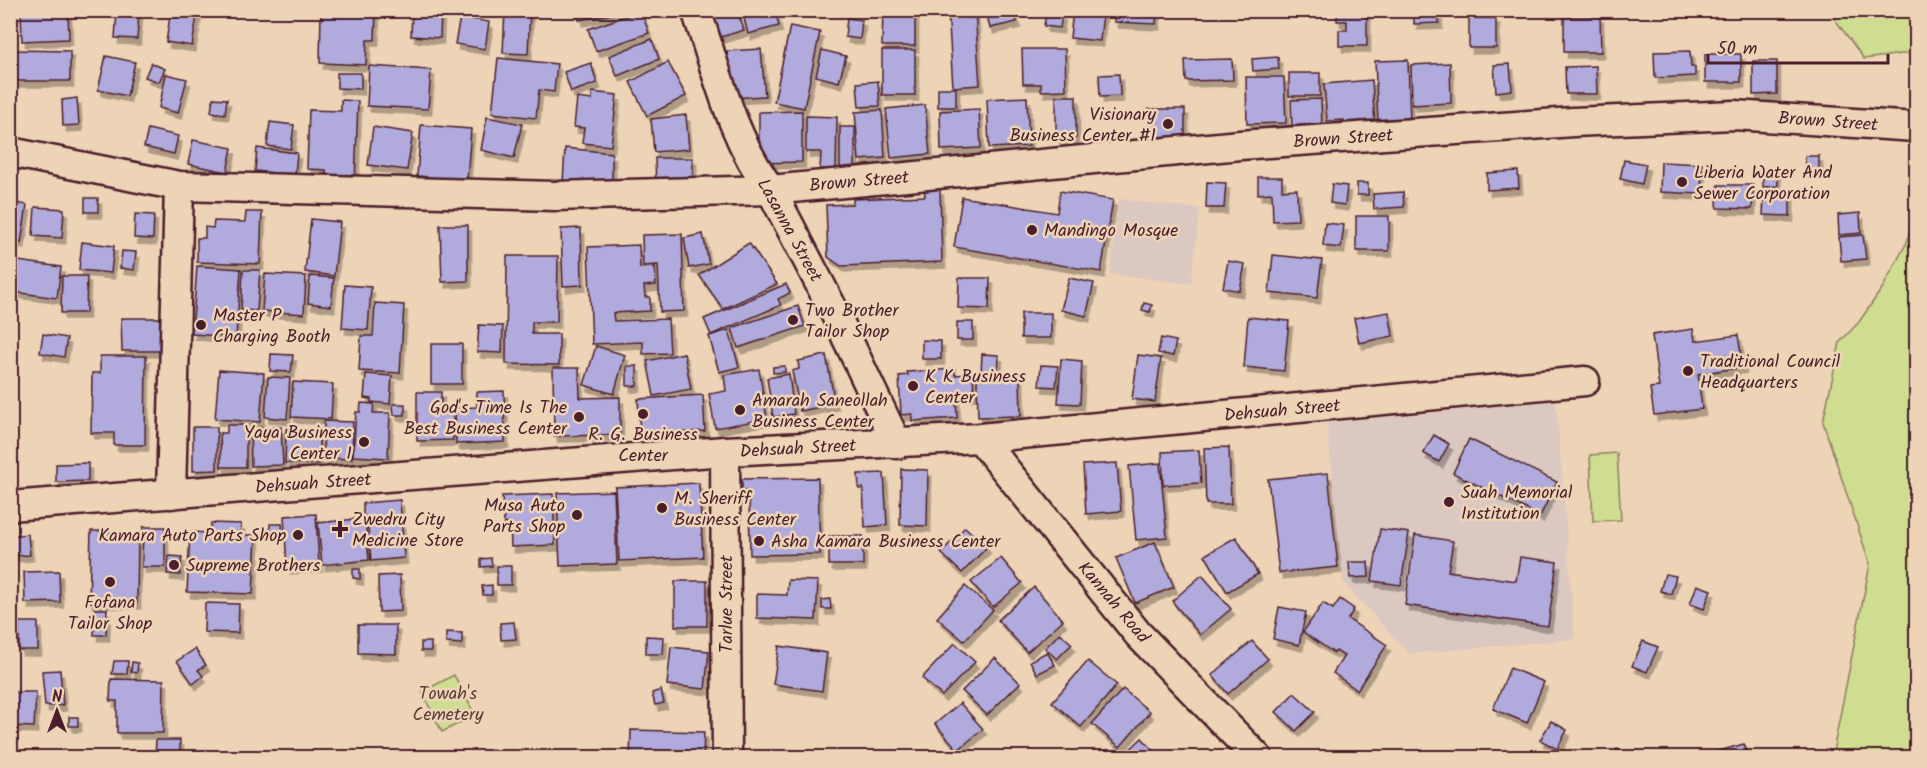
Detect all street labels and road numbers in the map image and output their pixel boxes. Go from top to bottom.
street label: Brown Street [1777,105,1880,141]
street label: Brown Street [1292,121,1395,157]
street label: Brown Street [808,164,911,201]
street label: Lasanna Street [748,173,830,289]
street label: Dehsuah Street [1223,392,1343,431]
street label: Dehsuah Street [739,432,858,467]
street label: Dehsuah Street [254,466,373,503]
street label: Tarlue Street [713,554,742,653]
street label: Kannah Road [1070,555,1157,651]

